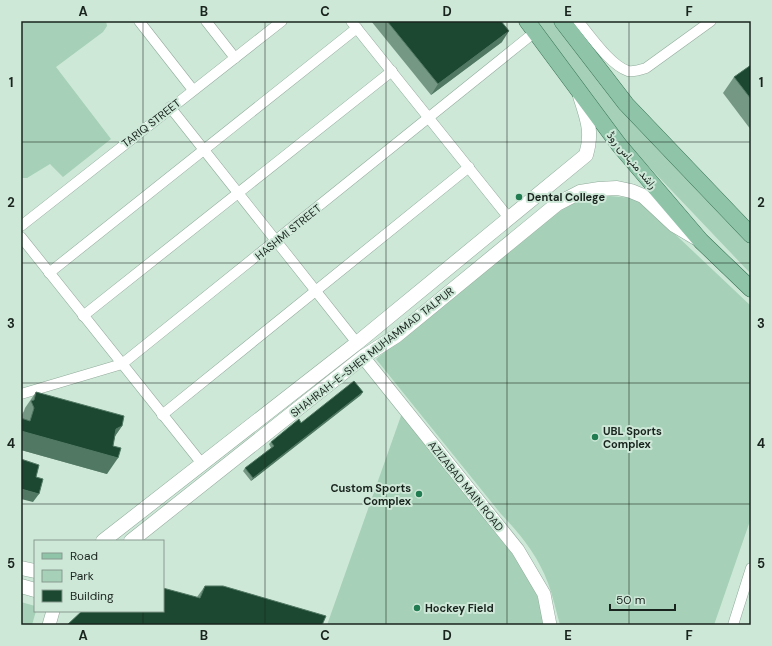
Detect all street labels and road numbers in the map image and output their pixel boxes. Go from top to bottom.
street label: TARIQ STREET [119,96,183,150]
street label: راشد منہاس روڈ [604,128,660,192]
street label: HASHMI STREET [252,201,324,263]
street label: SHAHRAH-E-SHER MUHAMMAD TALPUR [287,284,457,420]
street label: AZIZABAD MAIN ROAD [425,438,507,534]

